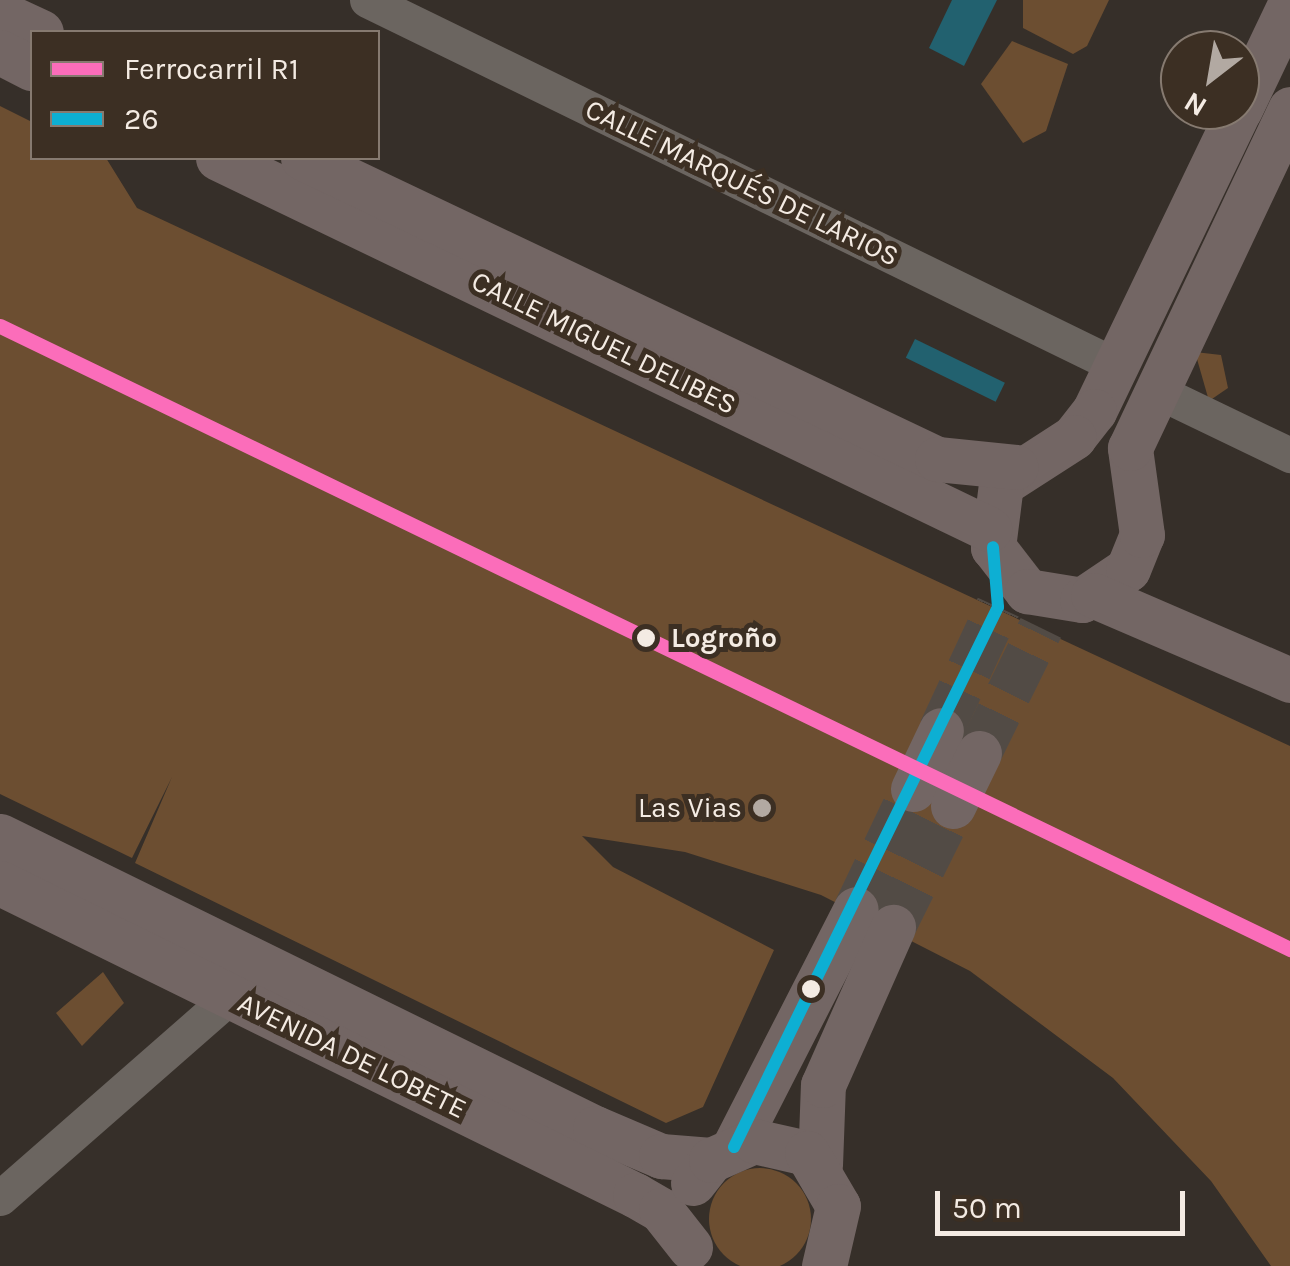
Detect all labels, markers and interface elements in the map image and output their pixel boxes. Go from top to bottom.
legend [30,30,380,160]
north arrow [1160,30,1260,130]
text: Ferrocarril R1 [124,51,299,87]
text: N [1178,85,1212,124]
street label: CALLE MARQUÉS DE LARIOS [580,92,904,274]
text: 26 [124,101,159,137]
street label: CALLE MIGUEL DELIBES [466,264,742,422]
place label: Logroño [671,621,777,655]
marker: Logroño [630,622,662,654]
place label: Las Vias [638,791,742,825]
marker: Las Vias [751,797,773,819]
unlabelled marker [801,979,821,999]
street label: AVENIDA DE LOBETE [232,986,472,1126]
scale bar [940,1171,1190,1233]
text: 50 m [952,1190,1022,1226]

